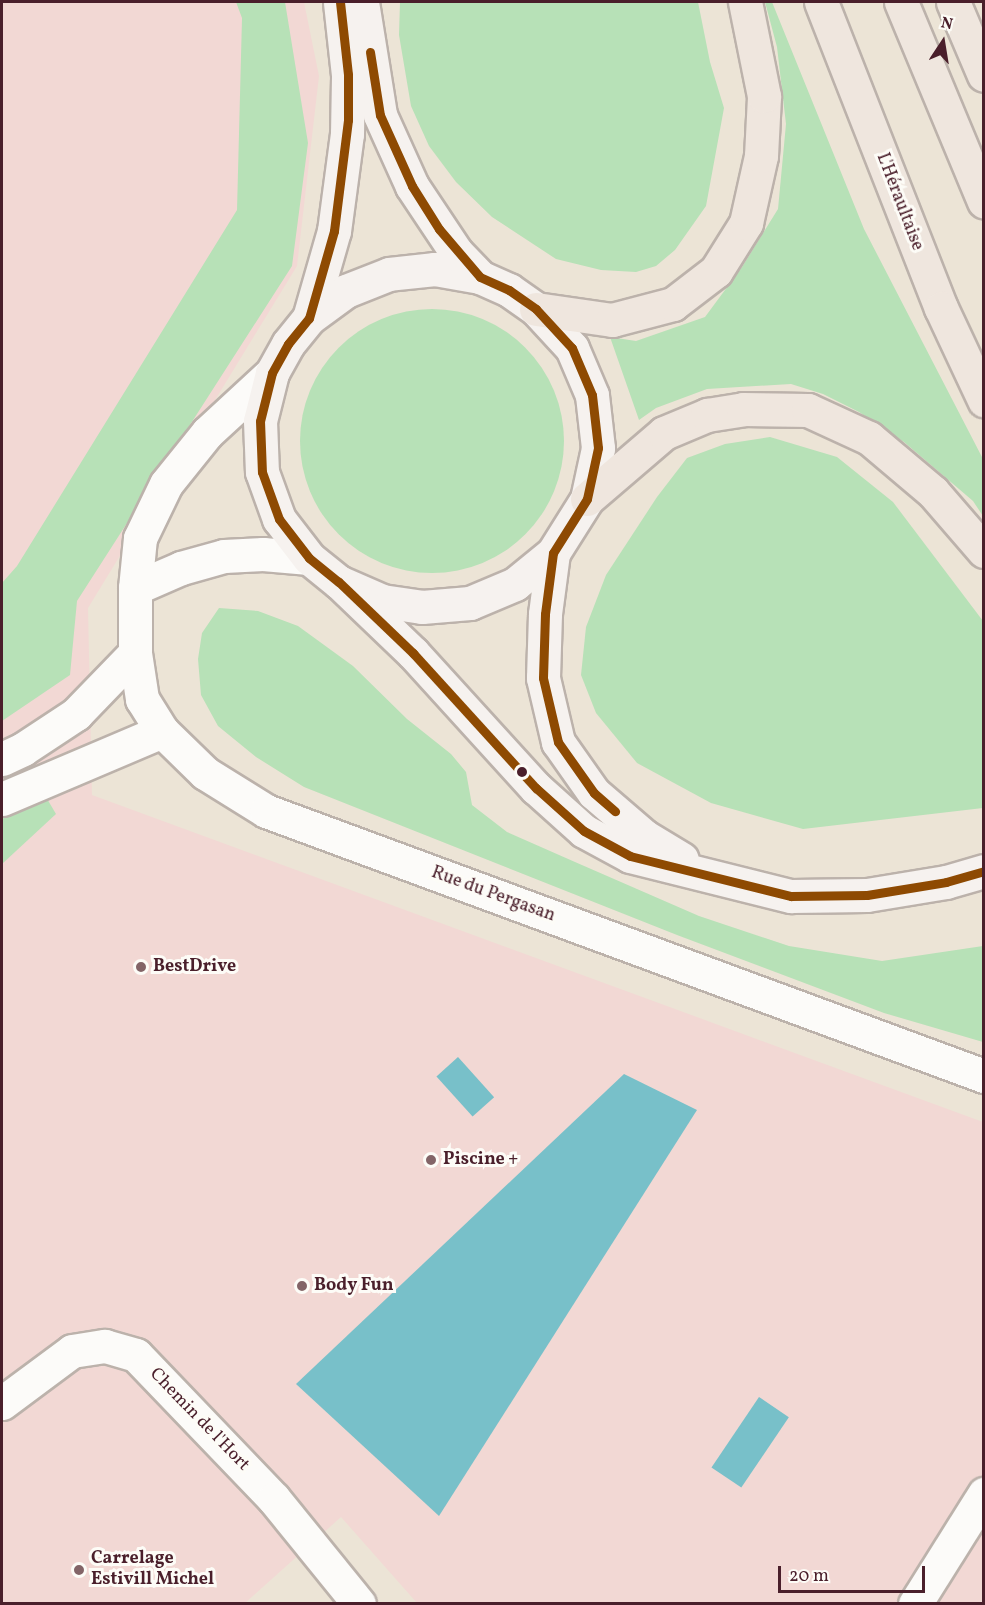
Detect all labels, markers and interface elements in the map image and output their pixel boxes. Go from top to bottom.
north arrow [913,12,973,72]
text: N [939,12,955,36]
street label: L'Héraultaise [871,150,927,254]
unlabelled marker [516,766,528,778]
street label: Rue du Pergasan [428,863,558,927]
place label: BestDrive [153,956,236,978]
marker: BestDrive [134,960,148,974]
place label: Piscine + [443,1149,518,1171]
marker: Piscine + [424,1153,438,1167]
place label: Body Fun [314,1275,394,1297]
marker: Body Fun [295,1279,309,1293]
street label: Chemin de l'Hort [144,1364,254,1476]
place label: Carrelage Estivill Michel [91,1549,214,1592]
scale bar [781,1554,928,1592]
marker: Carrelage Estivill Michel [72,1563,86,1577]
text: 20 m [789,1564,829,1589]

